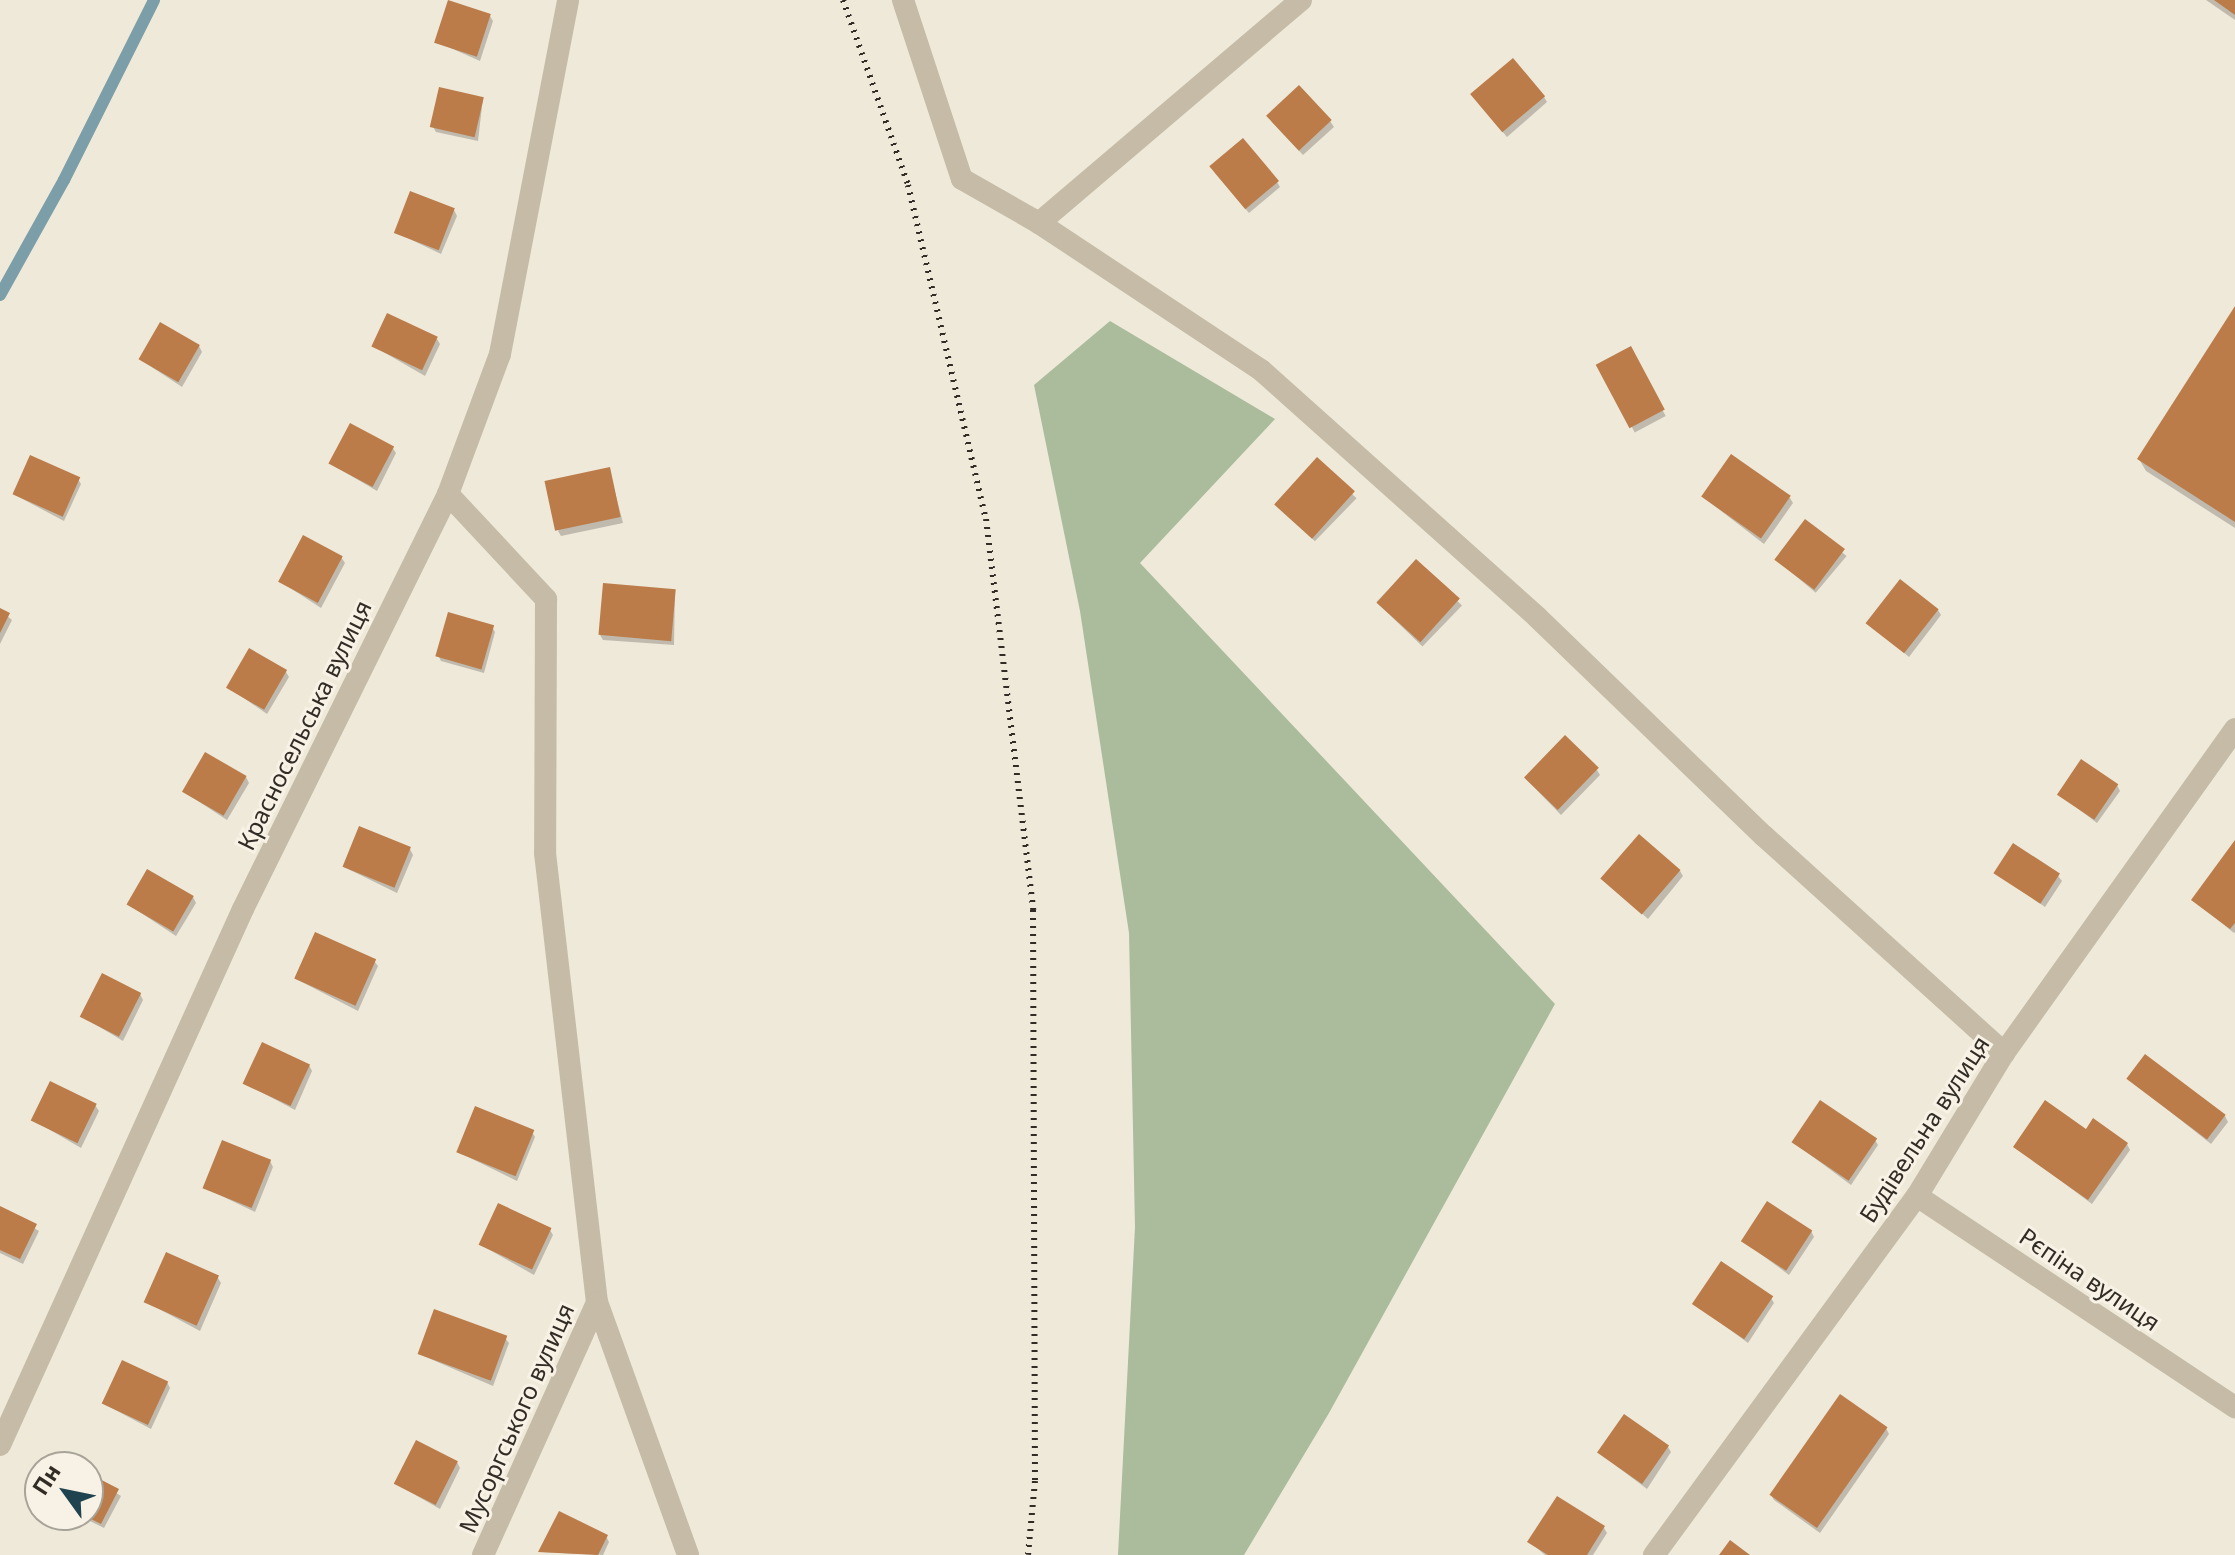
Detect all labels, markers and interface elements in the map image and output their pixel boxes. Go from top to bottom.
street label: Красносельська вулиця [231,595,377,855]
street label: Будівельна вулиця [1853,1030,1995,1228]
street label: Рєпіна вулиця [2014,1221,2166,1337]
street label: Мусоргського вулиця [452,1299,580,1537]
north arrow [24,1451,104,1531]
text: Пн [24,1458,67,1500]

